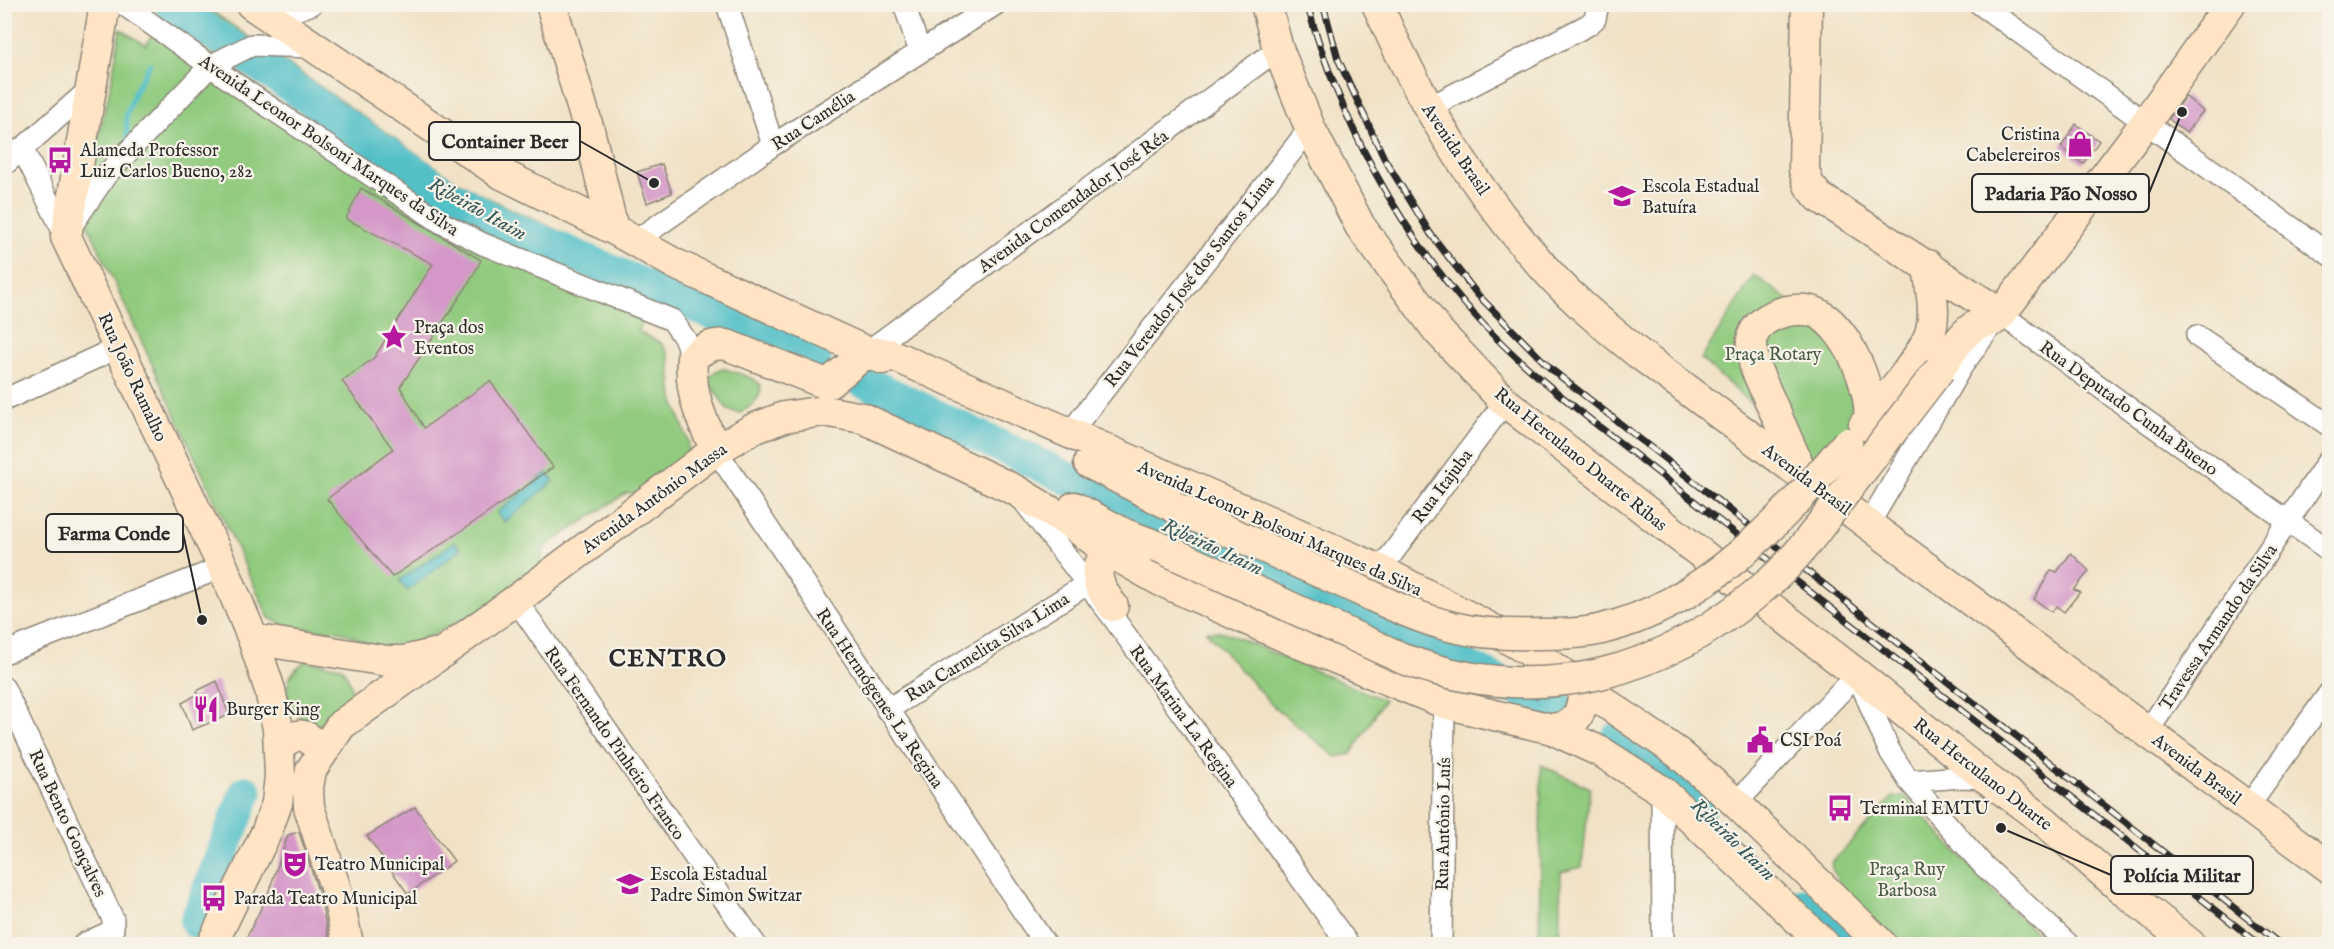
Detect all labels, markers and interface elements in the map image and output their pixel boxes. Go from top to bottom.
street label: Avenida Leonor Bolsoni Marques da Silva [193,50,463,242]
street label: Rua Camélia [768,86,860,157]
street label: Avenida Brasil [1415,99,1494,200]
callout: Container Beer [429,122,580,160]
place label: Cristina Cabelereiros [1966,124,2060,168]
street label: Avenida Comendador José Réa [973,125,1174,280]
shop icon: Cristina Cabelereiros [2065,129,2095,159]
text: Container Beer [442,130,569,155]
place label: Alameda Professor Luiz Carlos Bueno, 282 [79,140,253,184]
bus stop icon: Alameda Professor Luiz Carlos Bueno, 282 [45,145,75,175]
street label: Rua Vereador José dos Santos Lima [1100,171,1280,393]
water label: Ribeirão Itaim [424,172,531,247]
callout: Padaria Pão Nosso [1972,174,2149,212]
place label: Escola Estadual Batuíra [1642,176,1759,220]
school or university icon: Escola Estadual Batuíra [1607,181,1637,211]
text: Padaria Pão Nosso [1985,182,2138,207]
street label: Rua João Ramalho [92,309,172,446]
place label: Praça dos Eventos [414,317,484,361]
place icon: Praça dos Eventos [379,322,409,352]
street label: Rua Deputado Cunha Bueno [2034,337,2222,482]
park label: Praça Rotary [1725,344,1822,367]
street label: Rua Herculano Duarte Ribas [1489,383,1671,537]
street label: Avenida Antônio Massa [577,439,732,560]
street label: Avenida Brasil [1756,439,1855,521]
street label: Rua Itajuba [1408,445,1479,529]
street label: Avenida Leonor Bolsoni Marques da Silva [1133,456,1425,603]
water label: Ribeirão Itaim [1158,513,1267,582]
callout: Farma Conde [46,514,183,552]
text: Farma Conde [58,522,171,547]
street label: Travessa Armando da Silva [2155,540,2284,715]
street label: Rua Carmelita Silva Lima [901,588,1074,708]
street label: Rua Hermógenes La Regina [810,604,948,794]
street label: Rua Marina La Regina [1123,641,1242,793]
street label: Rua Fernando Pinheiro Franco [538,643,690,845]
district label: CENTRO [609,644,727,675]
restaurant icon: Burger King [191,694,221,724]
place label: Burger King [226,699,320,722]
street label: Rua Herculano Duarte [1908,714,2056,837]
public building icon: CSI Poá [1745,725,1775,755]
street label: Avenida Brasil [2146,729,2245,811]
place label: CSI Poá [1780,730,1842,753]
street label: Rua Bento Gonçalves [22,746,111,901]
street label: Rua Antônio Luís [1432,757,1457,891]
water label: Ribeirão Itaim [1685,793,1781,887]
bus stop icon: Terminal EMTU [1825,793,1855,823]
place label: Terminal EMTU [1860,798,1990,821]
theatre icon: Teatro Municipal [280,849,310,879]
place label: Teatro Municipal [315,854,444,877]
callout: Polícia Militar [2111,856,2253,894]
park label: Praça Ruy Barbosa [1869,859,1945,903]
place label: Escola Estadual Padre Simon Switzar [650,864,802,908]
text: Polícia Militar [2123,864,2241,889]
school or university icon: Escola Estadual Padre Simon Switzar [615,869,645,899]
bus stop icon: Parada Teatro Municipal [199,883,229,913]
place label: Parada Teatro Municipal [234,888,417,911]

